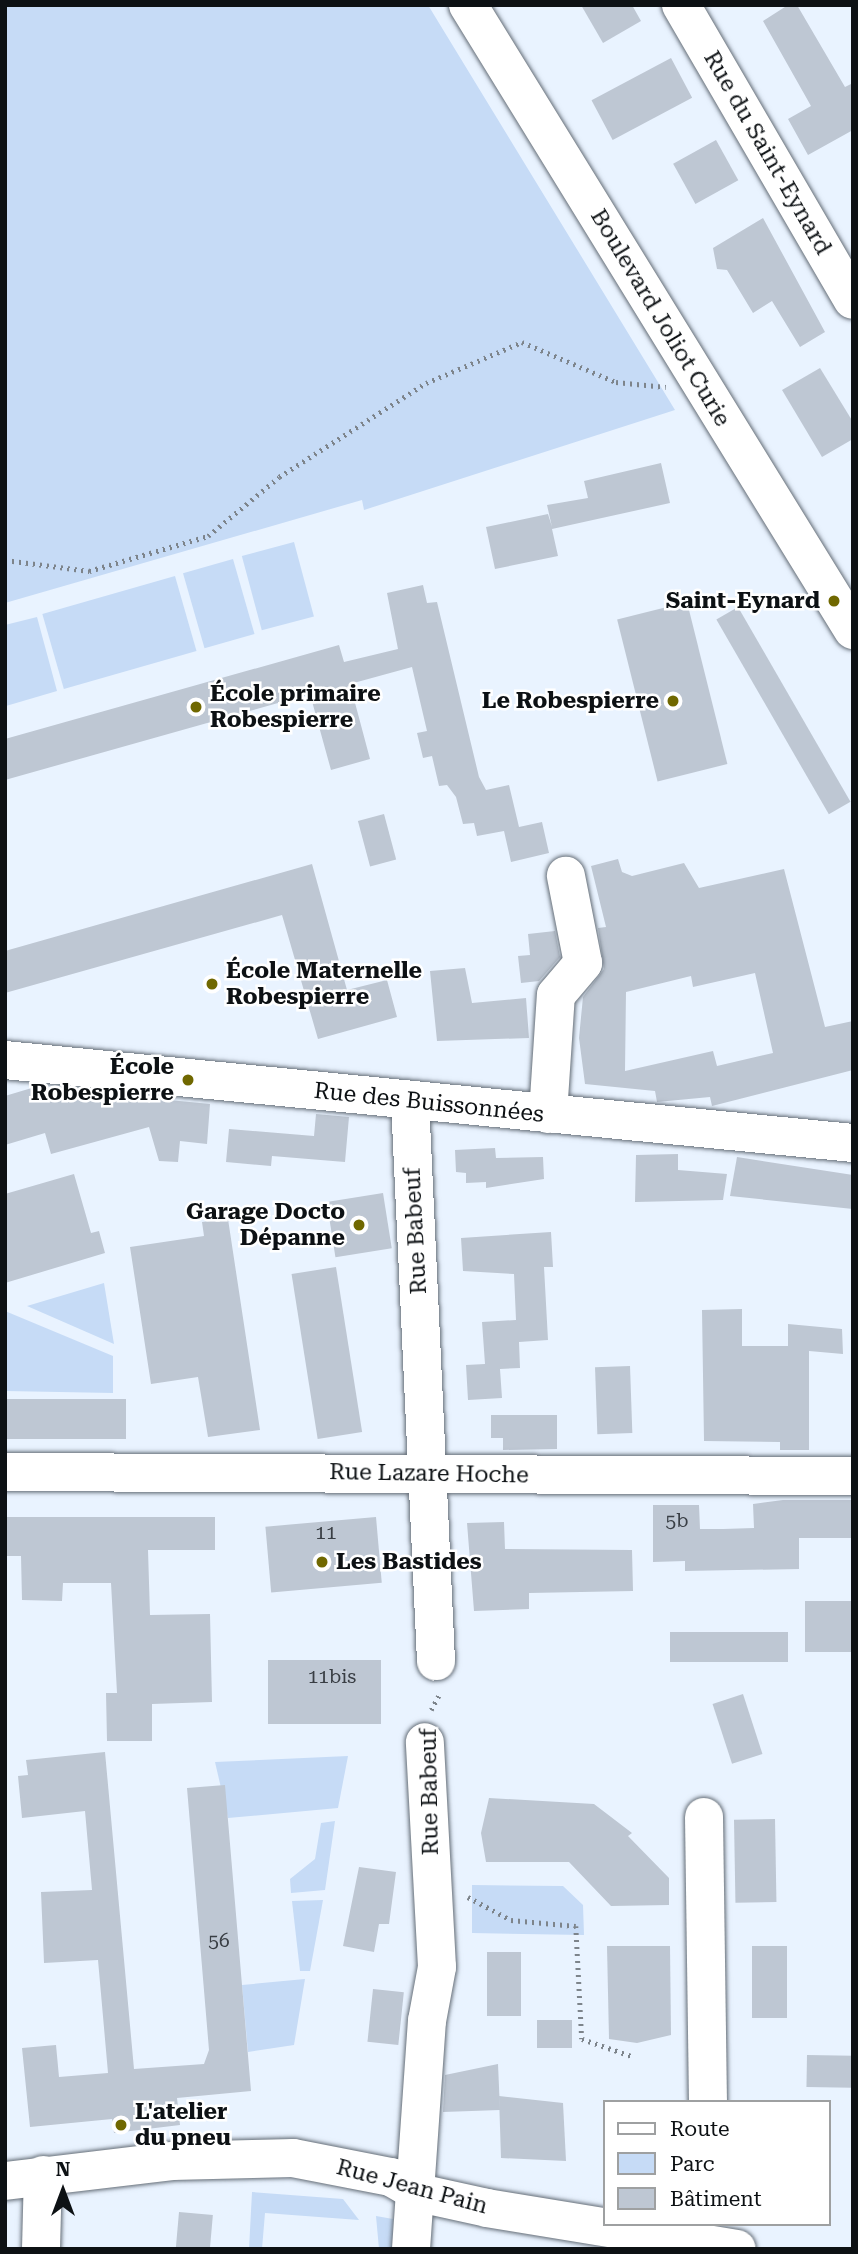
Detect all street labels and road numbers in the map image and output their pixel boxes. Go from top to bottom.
street label: Rue du Saint-Eynard [697,46,837,260]
street label: Boulevard Joliot Curie [584,204,736,432]
street label: Rue des Buissonnées [313,1077,545,1129]
street label: Rue Babeuf [399,1167,433,1295]
street label: Rue Lazare Hoche [329,1458,529,1490]
street label: Rue Babeuf [415,1728,445,1856]
street label: Rue Jean Pain [333,2154,491,2220]

